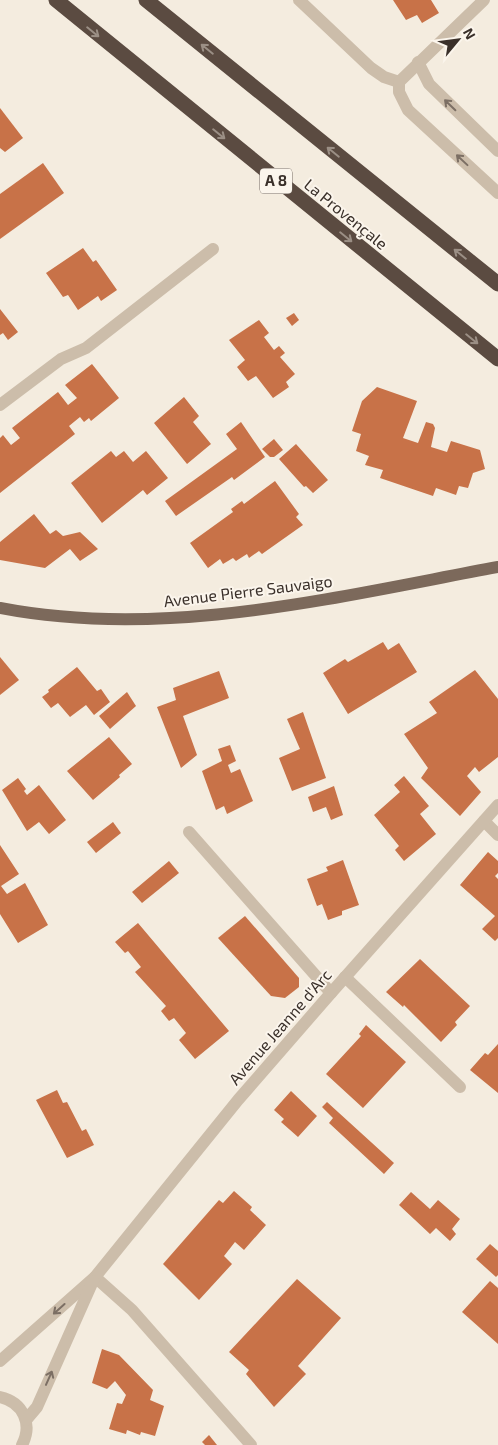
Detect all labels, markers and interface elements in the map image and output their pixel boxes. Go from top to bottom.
north arrow [433,15,483,65]
text: N [460,25,480,42]
one-way arrow [87,26,100,37]
one-way arrow [201,44,214,55]
one-way arrow [444,99,457,111]
one-way arrow [213,129,226,140]
one-way arrow [327,146,340,157]
one-way arrow [456,154,469,166]
road number: A 8 [260,168,292,194]
street label: La Provençale [300,174,392,254]
one-way arrow [339,231,352,242]
one-way arrow [454,248,467,259]
one-way arrow [465,333,478,344]
street label: Avenue Pierre Sauvaigo [162,571,333,610]
street label: Avenue Jeanne d'Arc [224,965,335,1088]
one-way arrow [52,1303,65,1315]
one-way arrow [44,1371,54,1386]

